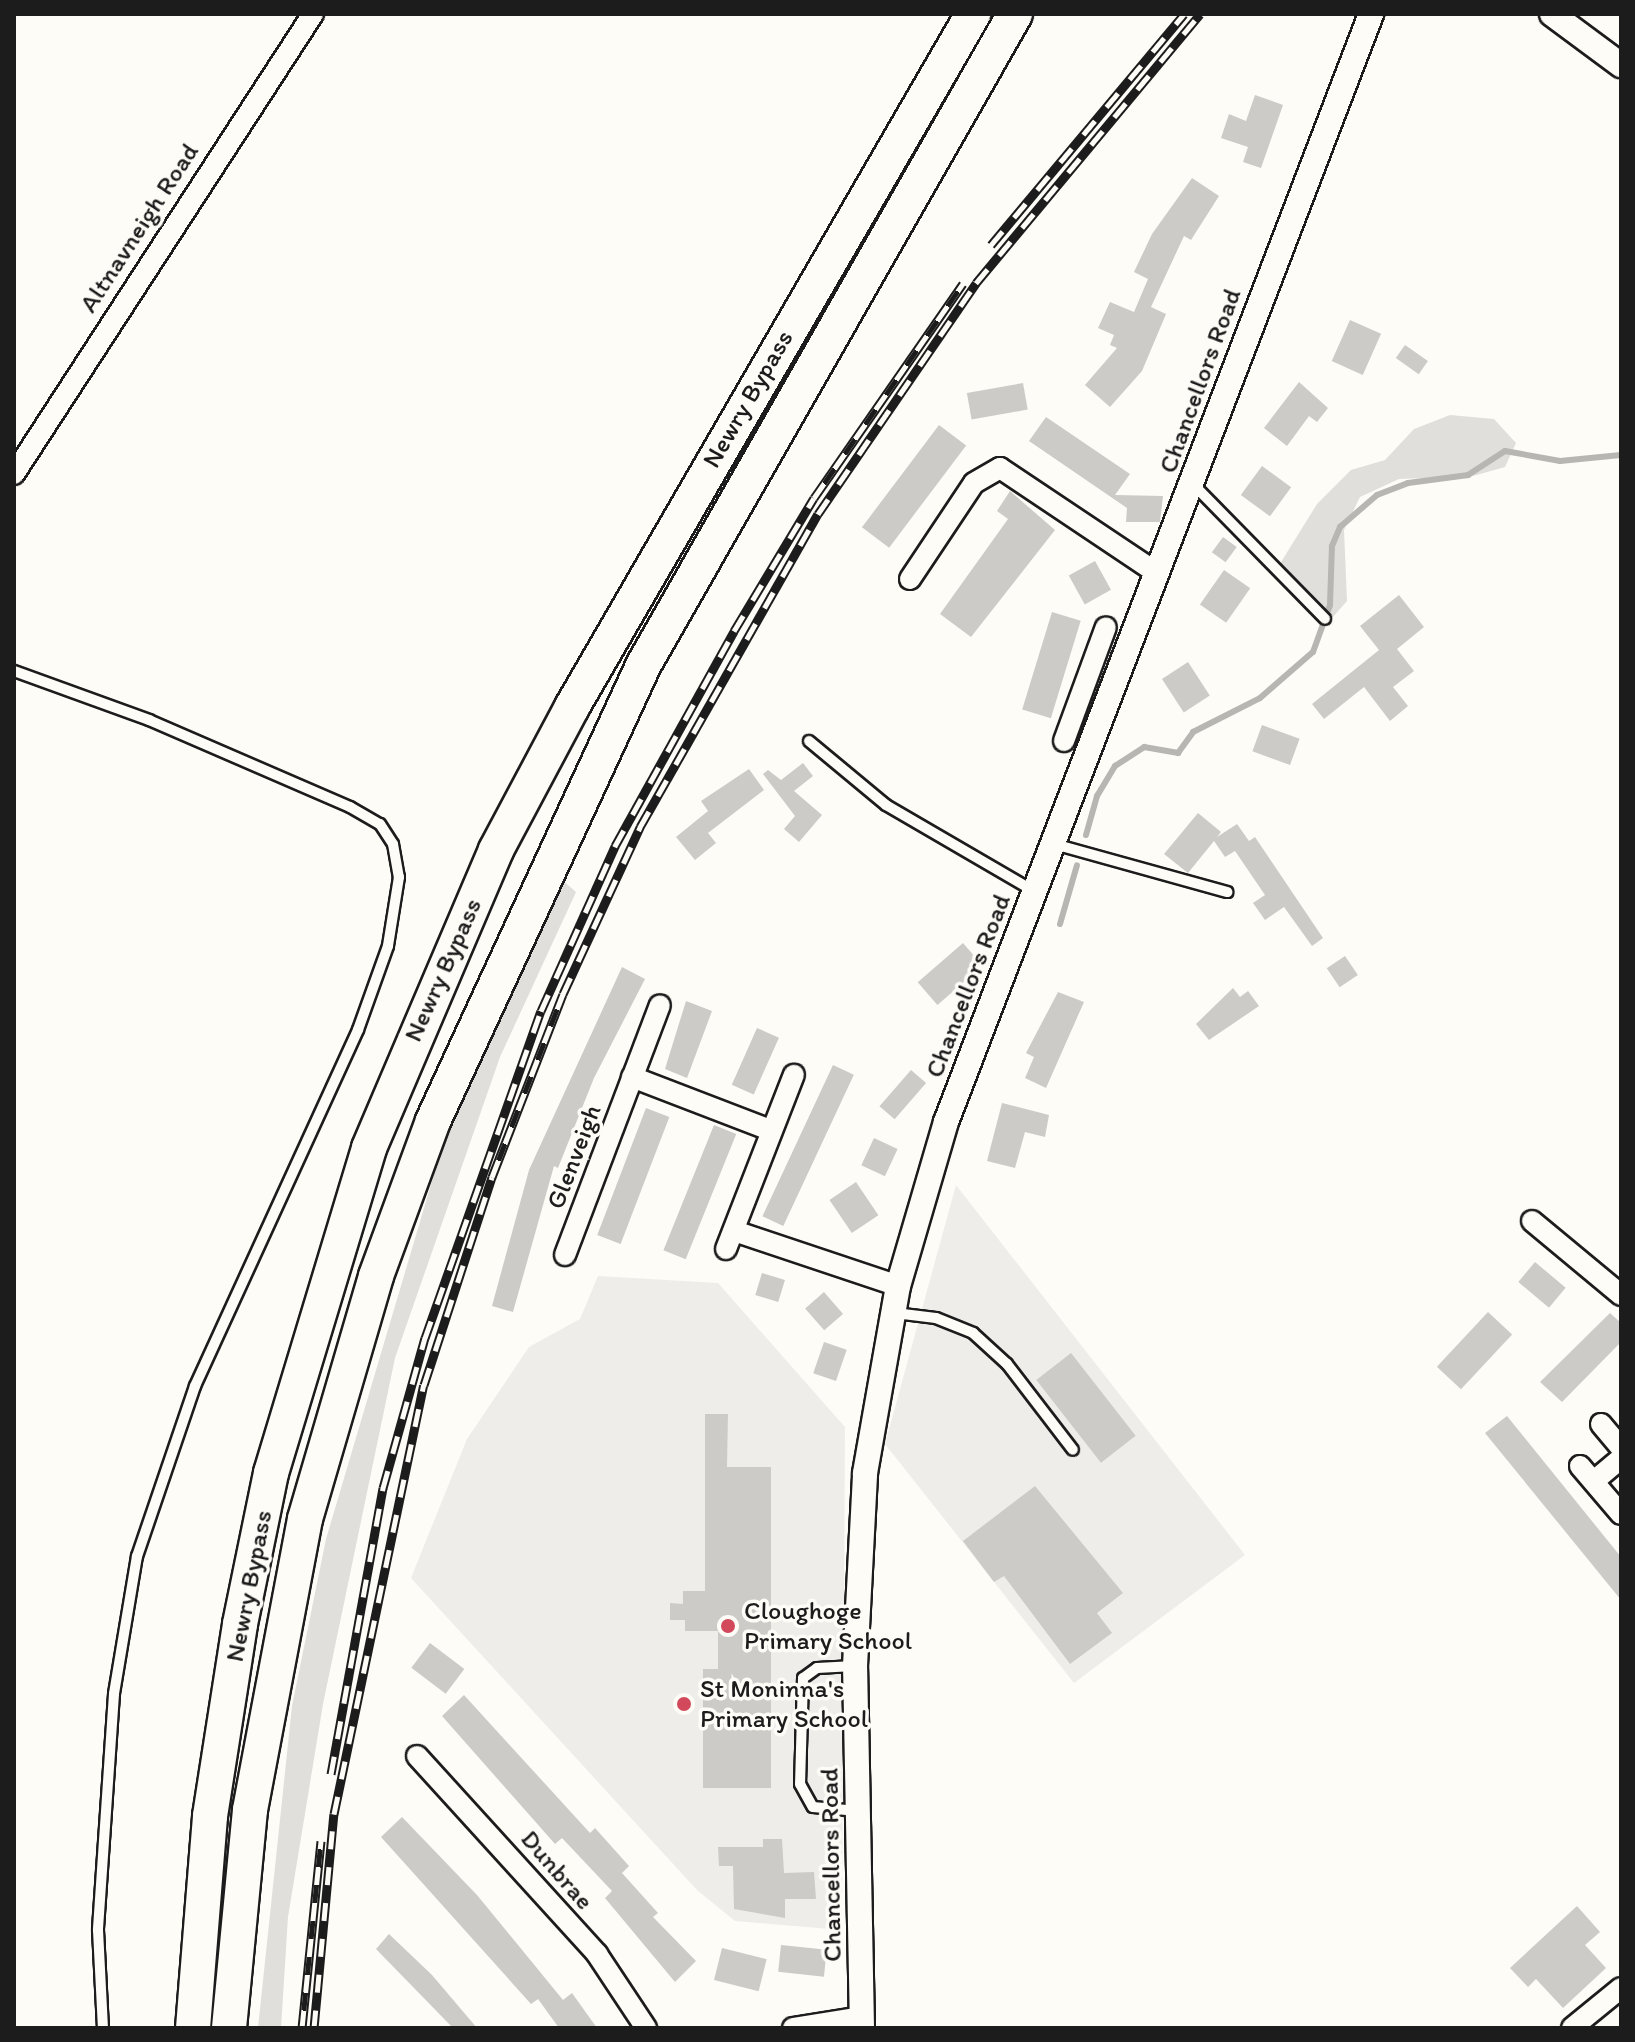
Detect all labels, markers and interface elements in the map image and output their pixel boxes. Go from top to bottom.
street label: Altnavneigh Road [73,137,205,319]
street label: Chancellors Road [1152,284,1248,478]
street label: Newry Bypass [696,324,800,474]
street label: Chancellors Road [919,890,1017,1082]
street label: Newry Bypass [397,893,489,1047]
street label: Glenveigh [540,1100,608,1214]
street label: Newry Bypass [219,1507,279,1665]
place label: Cloughoge Primary School [744,1595,912,1656]
marker: Cloughoge Primary School [719,1617,737,1635]
place label: St Moninna's Primary School [700,1673,868,1734]
marker: St Moninna's Primary School [675,1695,693,1713]
street label: Chancellors Road [814,1768,848,1962]
street label: Dunbrae [514,1824,600,1916]

